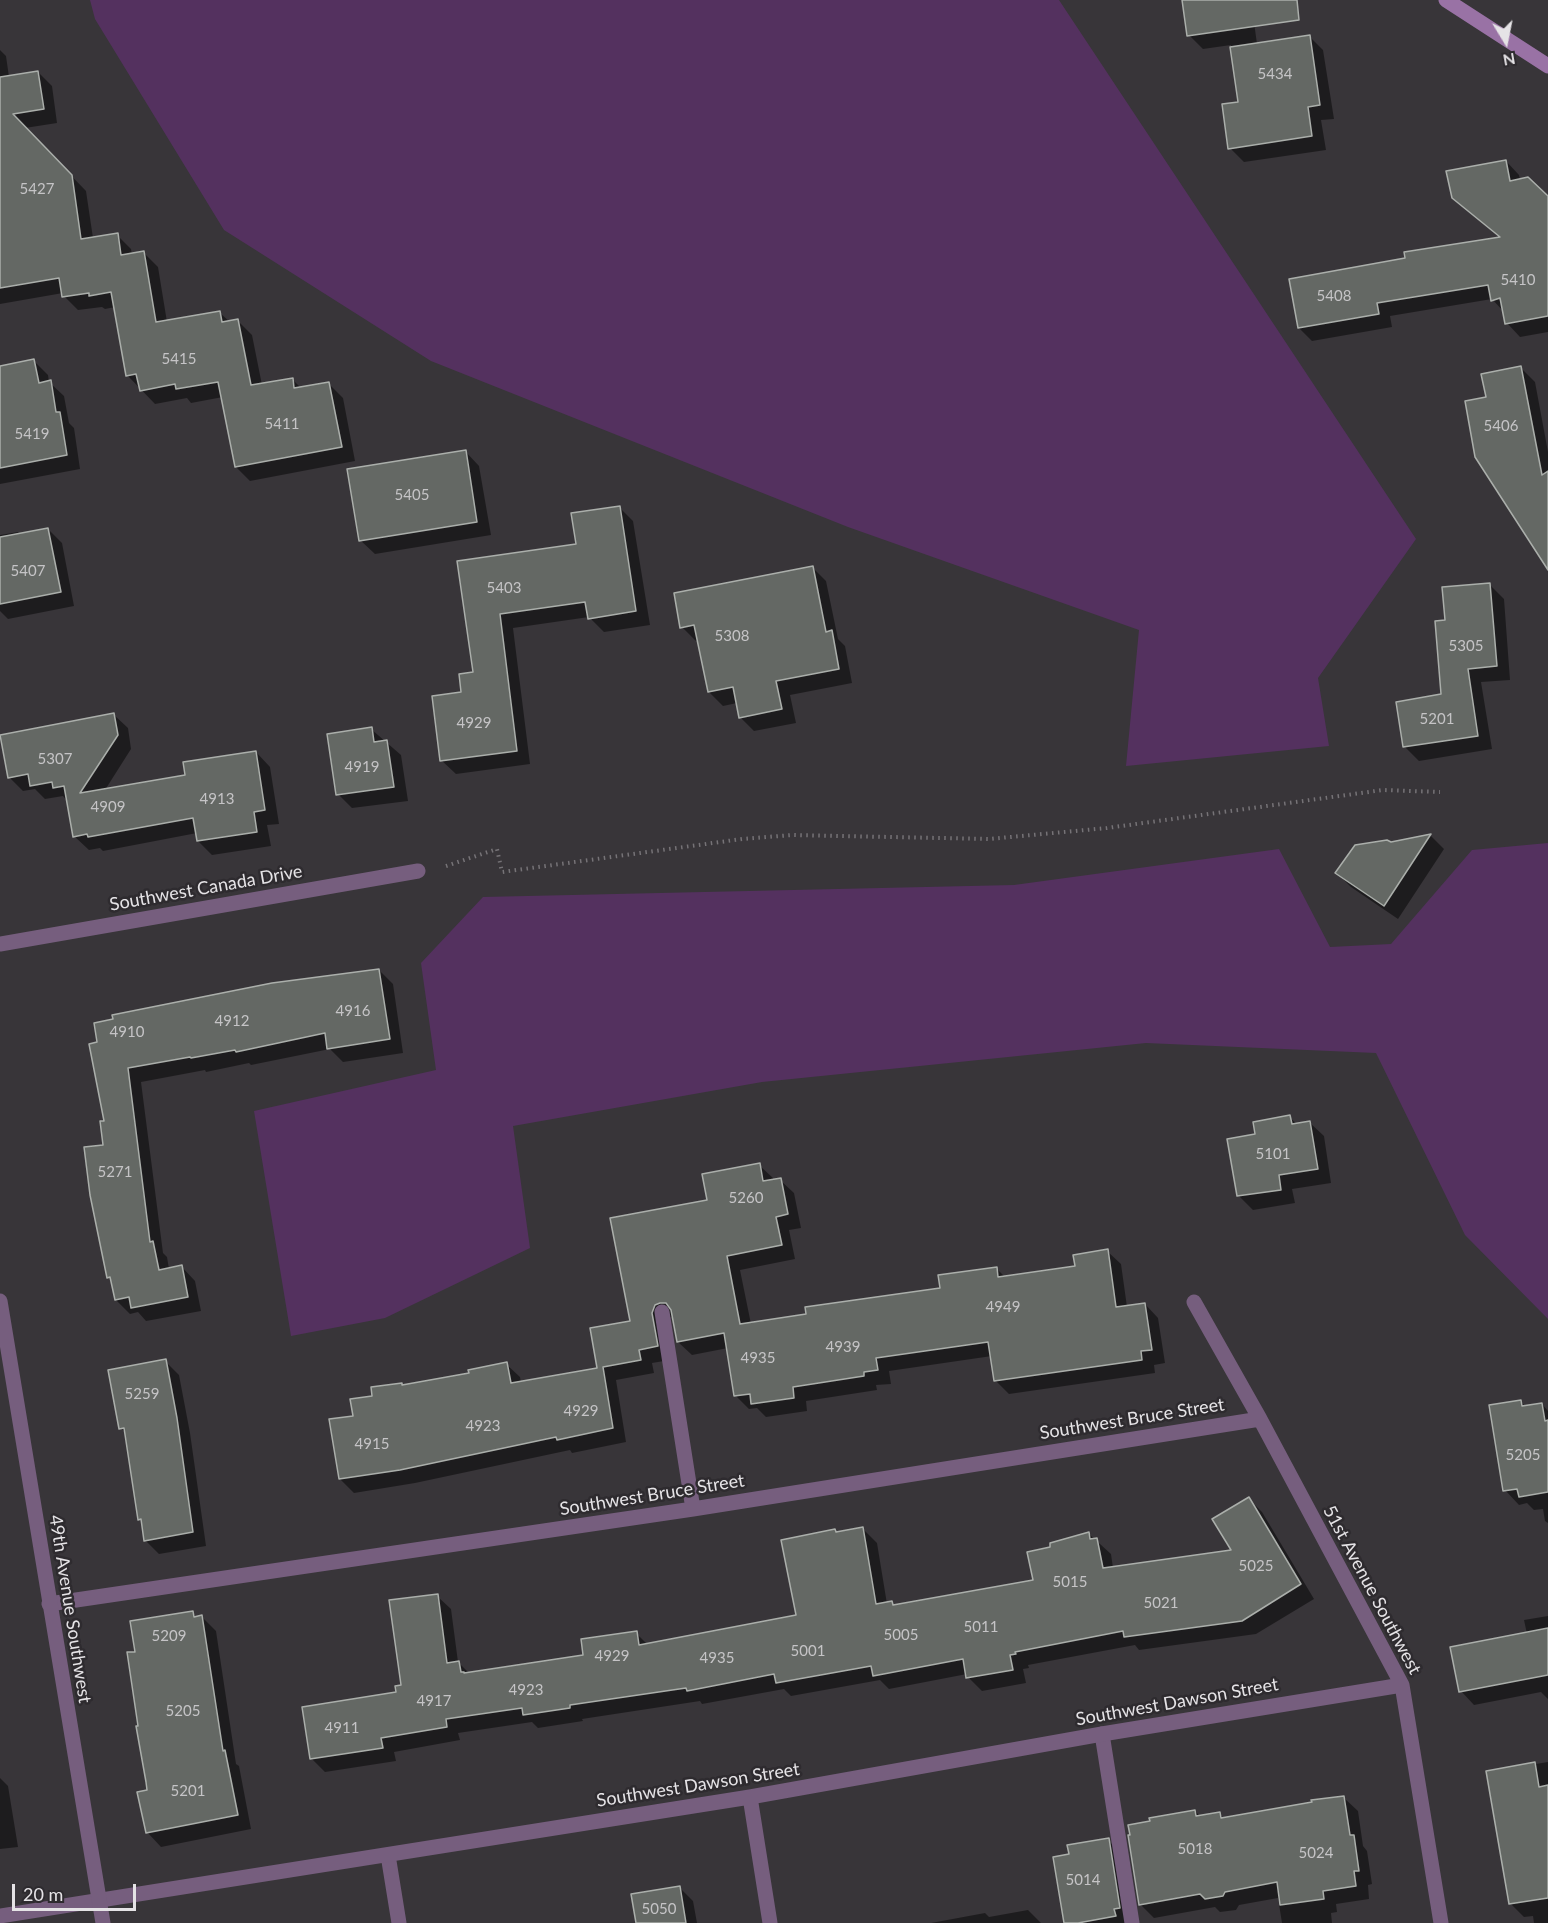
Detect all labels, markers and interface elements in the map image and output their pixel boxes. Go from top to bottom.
north arrow [1476,12,1536,72]
text: N [1502,50,1517,71]
house number: 5434 [1258,65,1292,83]
house number: 5427 [20,180,54,198]
house number: 5410 [1501,271,1535,289]
house number: 5408 [1317,287,1351,305]
house number: 5415 [162,350,196,368]
house number: 5411 [265,415,299,433]
house number: 5406 [1484,417,1518,435]
house number: 5419 [15,425,49,443]
house number: 5405 [395,486,429,504]
house number: 5407 [11,562,45,580]
house number: 5403 [487,579,521,597]
house number: 5308 [715,627,749,645]
house number: 5305 [1449,637,1483,655]
house number: 5201 [1420,710,1454,728]
house number: 4929 [457,714,491,732]
house number: 5307 [38,750,72,768]
house number: 4919 [345,758,379,776]
house number: 4913 [200,790,234,808]
house number: 4909 [91,798,125,816]
street label: Southwest Canada Drive [108,860,304,916]
house number: 4916 [336,1002,370,1020]
house number: 4912 [215,1012,249,1030]
house number: 4910 [110,1023,144,1041]
house number: 5101 [1256,1145,1290,1163]
house number: 5271 [98,1163,132,1181]
house number: 5260 [729,1189,763,1207]
house number: 4949 [986,1298,1020,1316]
house number: 4939 [826,1338,860,1356]
house number: 4935 [741,1349,775,1367]
house number: 5259 [125,1385,159,1403]
street label: Southwest Bruce Street [1038,1394,1226,1444]
house number: 4929 [564,1402,598,1420]
house number: 4923 [466,1417,500,1435]
house number: 4915 [355,1435,389,1453]
house number: 5205 [1506,1446,1540,1464]
street label: Southwest Bruce Street [558,1470,746,1520]
street label: 51st Avenue Southwest [1318,1502,1426,1678]
street label: 49th Avenue Southwest [44,1513,96,1705]
house number: 5025 [1239,1557,1273,1575]
house number: 5015 [1053,1573,1087,1591]
house number: 5021 [1144,1594,1178,1612]
house number: 5011 [964,1618,998,1636]
house number: 5005 [884,1626,918,1644]
house number: 5209 [152,1627,186,1645]
house number: 5001 [791,1642,825,1660]
house number: 4929 [595,1647,629,1665]
house number: 4935 [700,1649,734,1667]
street label: Southwest Dawson Street [1074,1674,1280,1730]
house number: 4923 [509,1681,543,1699]
house number: 4917 [417,1692,451,1710]
house number: 5205 [166,1702,200,1720]
house number: 4911 [325,1719,359,1737]
street label: Southwest Dawson Street [595,1758,801,1812]
house number: 5201 [171,1782,205,1800]
house number: 5018 [1178,1840,1212,1858]
house number: 5024 [1299,1844,1333,1862]
house number: 5014 [1066,1871,1100,1889]
scale bar [15,1872,140,1910]
text: 20 m [23,1883,63,1905]
house number: 5050 [642,1900,676,1918]

